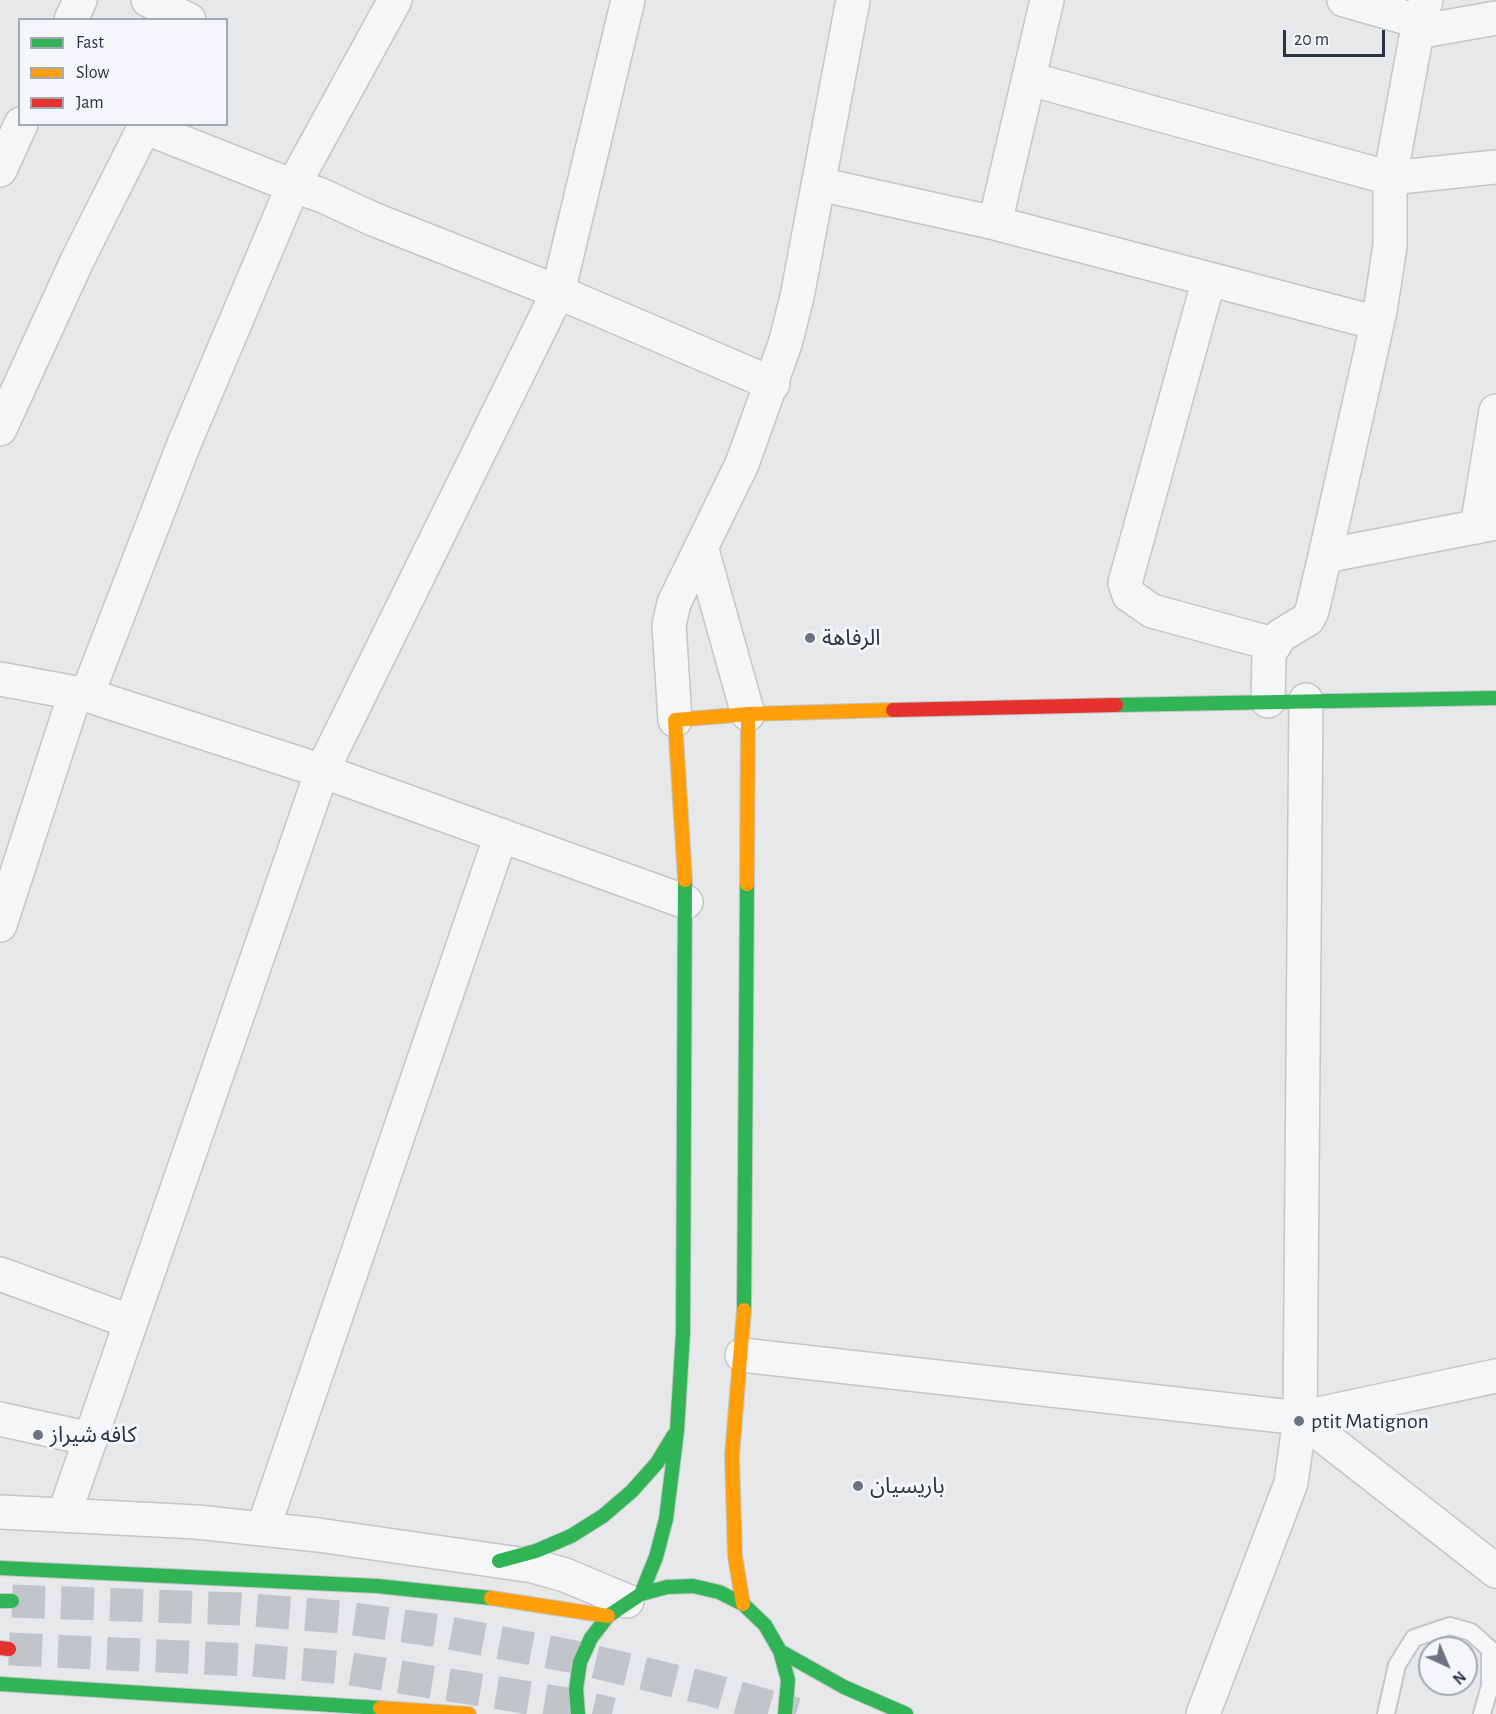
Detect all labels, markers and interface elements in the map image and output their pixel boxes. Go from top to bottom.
legend [18,18,228,126]
scale bar [1286,18,1388,56]
text: 20 m [1294,31,1329,49]
text: Fast [76,34,104,52]
text: Slow [76,64,109,82]
text: Jam [76,94,104,112]
place label: الرفاهة [822,625,881,651]
marker: الرفاهة [803,631,817,645]
place label: ptit Matignon [1311,1408,1429,1434]
marker: ptit Matignon [1292,1414,1306,1428]
place label: کافه شيراز [50,1422,137,1448]
marker: کافه شيراز [31,1428,45,1442]
place label: باريسيان [870,1473,945,1499]
marker: باريسيان [851,1479,865,1493]
north arrow [1418,1636,1478,1696]
text: N [1450,1668,1469,1687]

